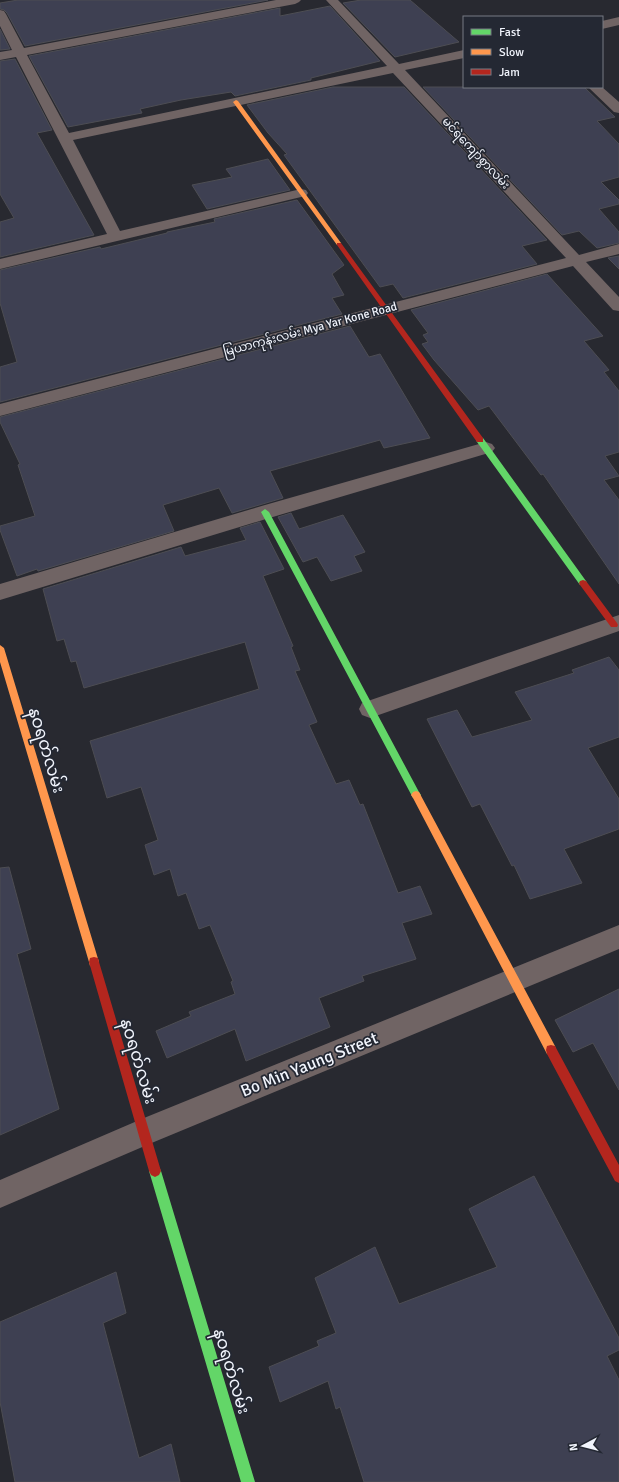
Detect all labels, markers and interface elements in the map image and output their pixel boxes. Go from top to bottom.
legend [463,16,603,88]
text: Fast [499,25,520,40]
text: Slow [499,45,524,60]
text: Jam [499,65,520,80]
street label: မင်ရဲကျော်စွာလမ်း [437,113,514,194]
street label: မြယာကုန်းလမ်း Mya Yar Kone Road [221,297,399,362]
street label: နဝရတ်လမ်း [21,704,70,796]
street label: နဝရတ်လမ်း [113,1015,162,1107]
street label: Bo Min Yaung Street [237,1027,381,1102]
street label: နဝရတ်လမ်း [206,1325,255,1417]
north arrow [563,1426,603,1466]
text: N [567,1443,580,1452]

